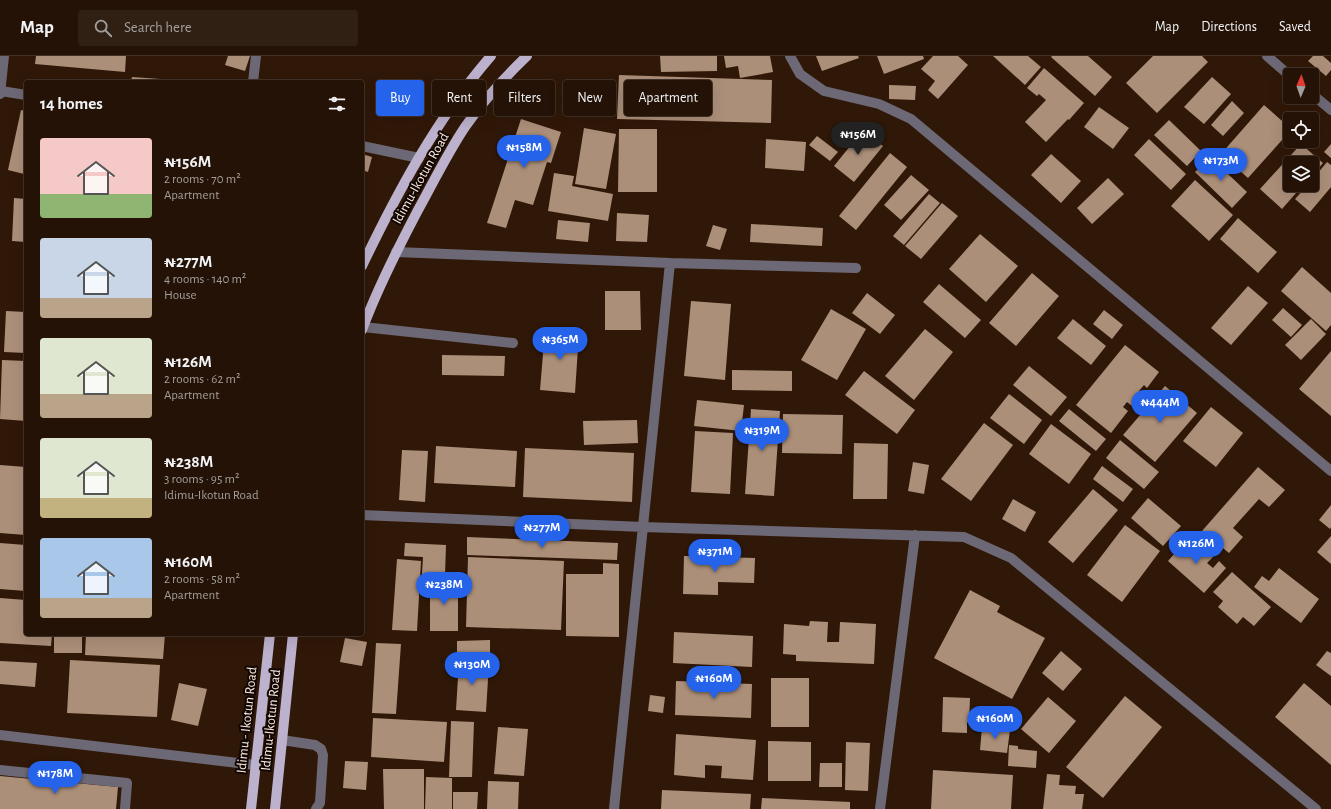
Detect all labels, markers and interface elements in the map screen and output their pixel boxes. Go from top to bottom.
search box [78,10,358,46]
icon: search [92,17,114,39]
text: Map [20,18,54,37]
text: Search here [124,20,192,35]
text: Map [1155,20,1179,34]
text: Directions [1201,20,1257,34]
text: Saved [1279,20,1311,34]
north arrow [1283,68,1319,104]
map controls [1283,68,1319,192]
chip: Buy [376,80,424,116]
chip: Rent [432,80,486,116]
chip: Filters [494,80,555,116]
chip: New [563,80,616,116]
chip: Apartment [624,80,712,116]
icon: filters [326,93,348,115]
text: 14 homes [40,95,103,112]
button: locate [1283,112,1319,148]
pin: ₦156M [830,122,886,156]
text: ₦156M [840,128,876,141]
street label: Idimu-Ikotun Road [390,131,452,226]
pin: ₦158M [496,135,552,169]
text: ₦158M [506,141,542,154]
pin: ₦173M [1193,148,1249,182]
text: ₦156M [164,153,211,170]
icon: home [72,154,120,202]
text: ₦173M [1203,154,1239,167]
button: layers [1283,156,1319,192]
text: 2 rooms · 70 m² [164,173,241,186]
text: Apartment [164,189,219,202]
text: ₦277M [164,253,212,270]
icon: home [72,254,120,302]
text: 4 rooms · 140 m² [164,273,246,286]
text: House [164,289,196,302]
pin: ₦365M [532,327,588,361]
text: ₦365M [541,333,579,346]
text: ₦126M [164,353,212,370]
icon: home [72,354,120,402]
text: 2 rooms · 62 m² [164,373,240,386]
text: Apartment [164,389,219,402]
pin: ₦444M [1132,390,1188,424]
text: ₦444M [1140,396,1180,409]
pin: ₦319M [734,418,790,452]
text: ₦319M [744,424,780,437]
text: ₦238M [164,453,213,470]
icon: home [72,454,120,502]
text: 3 rooms · 95 m² [164,473,239,486]
text: Idimu-Ikotun Road [164,489,259,502]
pin: ₦277M [514,515,570,549]
text: ₦277M [524,521,560,534]
pin: ₦126M [1168,531,1224,565]
text: ₦126M [1178,537,1214,550]
pin: ₦371M [687,539,743,573]
text: ₦371M [697,545,733,558]
text: ₦160M [164,553,213,570]
icon: home [72,554,120,602]
pin: ₦238M [416,572,472,606]
text: 2 rooms · 58 m² [164,573,240,586]
text: ₦238M [425,578,463,591]
text: Apartment [164,589,219,602]
pin: ₦130M [444,652,500,686]
text: ₦130M [454,658,490,671]
street label: Idimu - Ikotun Road [234,666,260,774]
pin: ₦160M [686,666,742,700]
street label: Idimu-Ikotun Road [259,669,283,772]
text: ₦160M [695,672,733,685]
pin: ₦160M [967,706,1023,740]
text: ₦160M [976,712,1014,725]
pin: ₦178M [27,761,83,795]
text: ₦178M [37,767,73,780]

